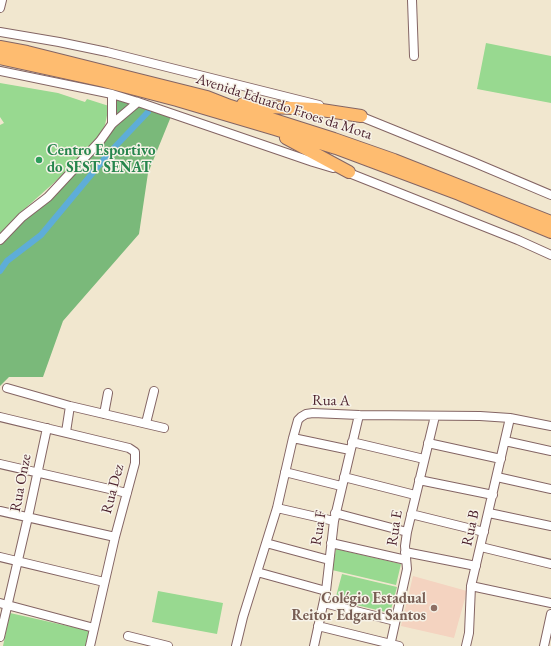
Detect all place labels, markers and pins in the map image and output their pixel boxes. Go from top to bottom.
place label: Centro Esportivo do SEST SENAT [47,142,156,177]
marker: Centro Esportivo do SEST SENAT [34,155,44,165]
place label: Colégio Estadual Reitor Edgard Santos [291,590,426,625]
marker: Colégio Estadual Reitor Edgard Santos [429,603,439,613]

